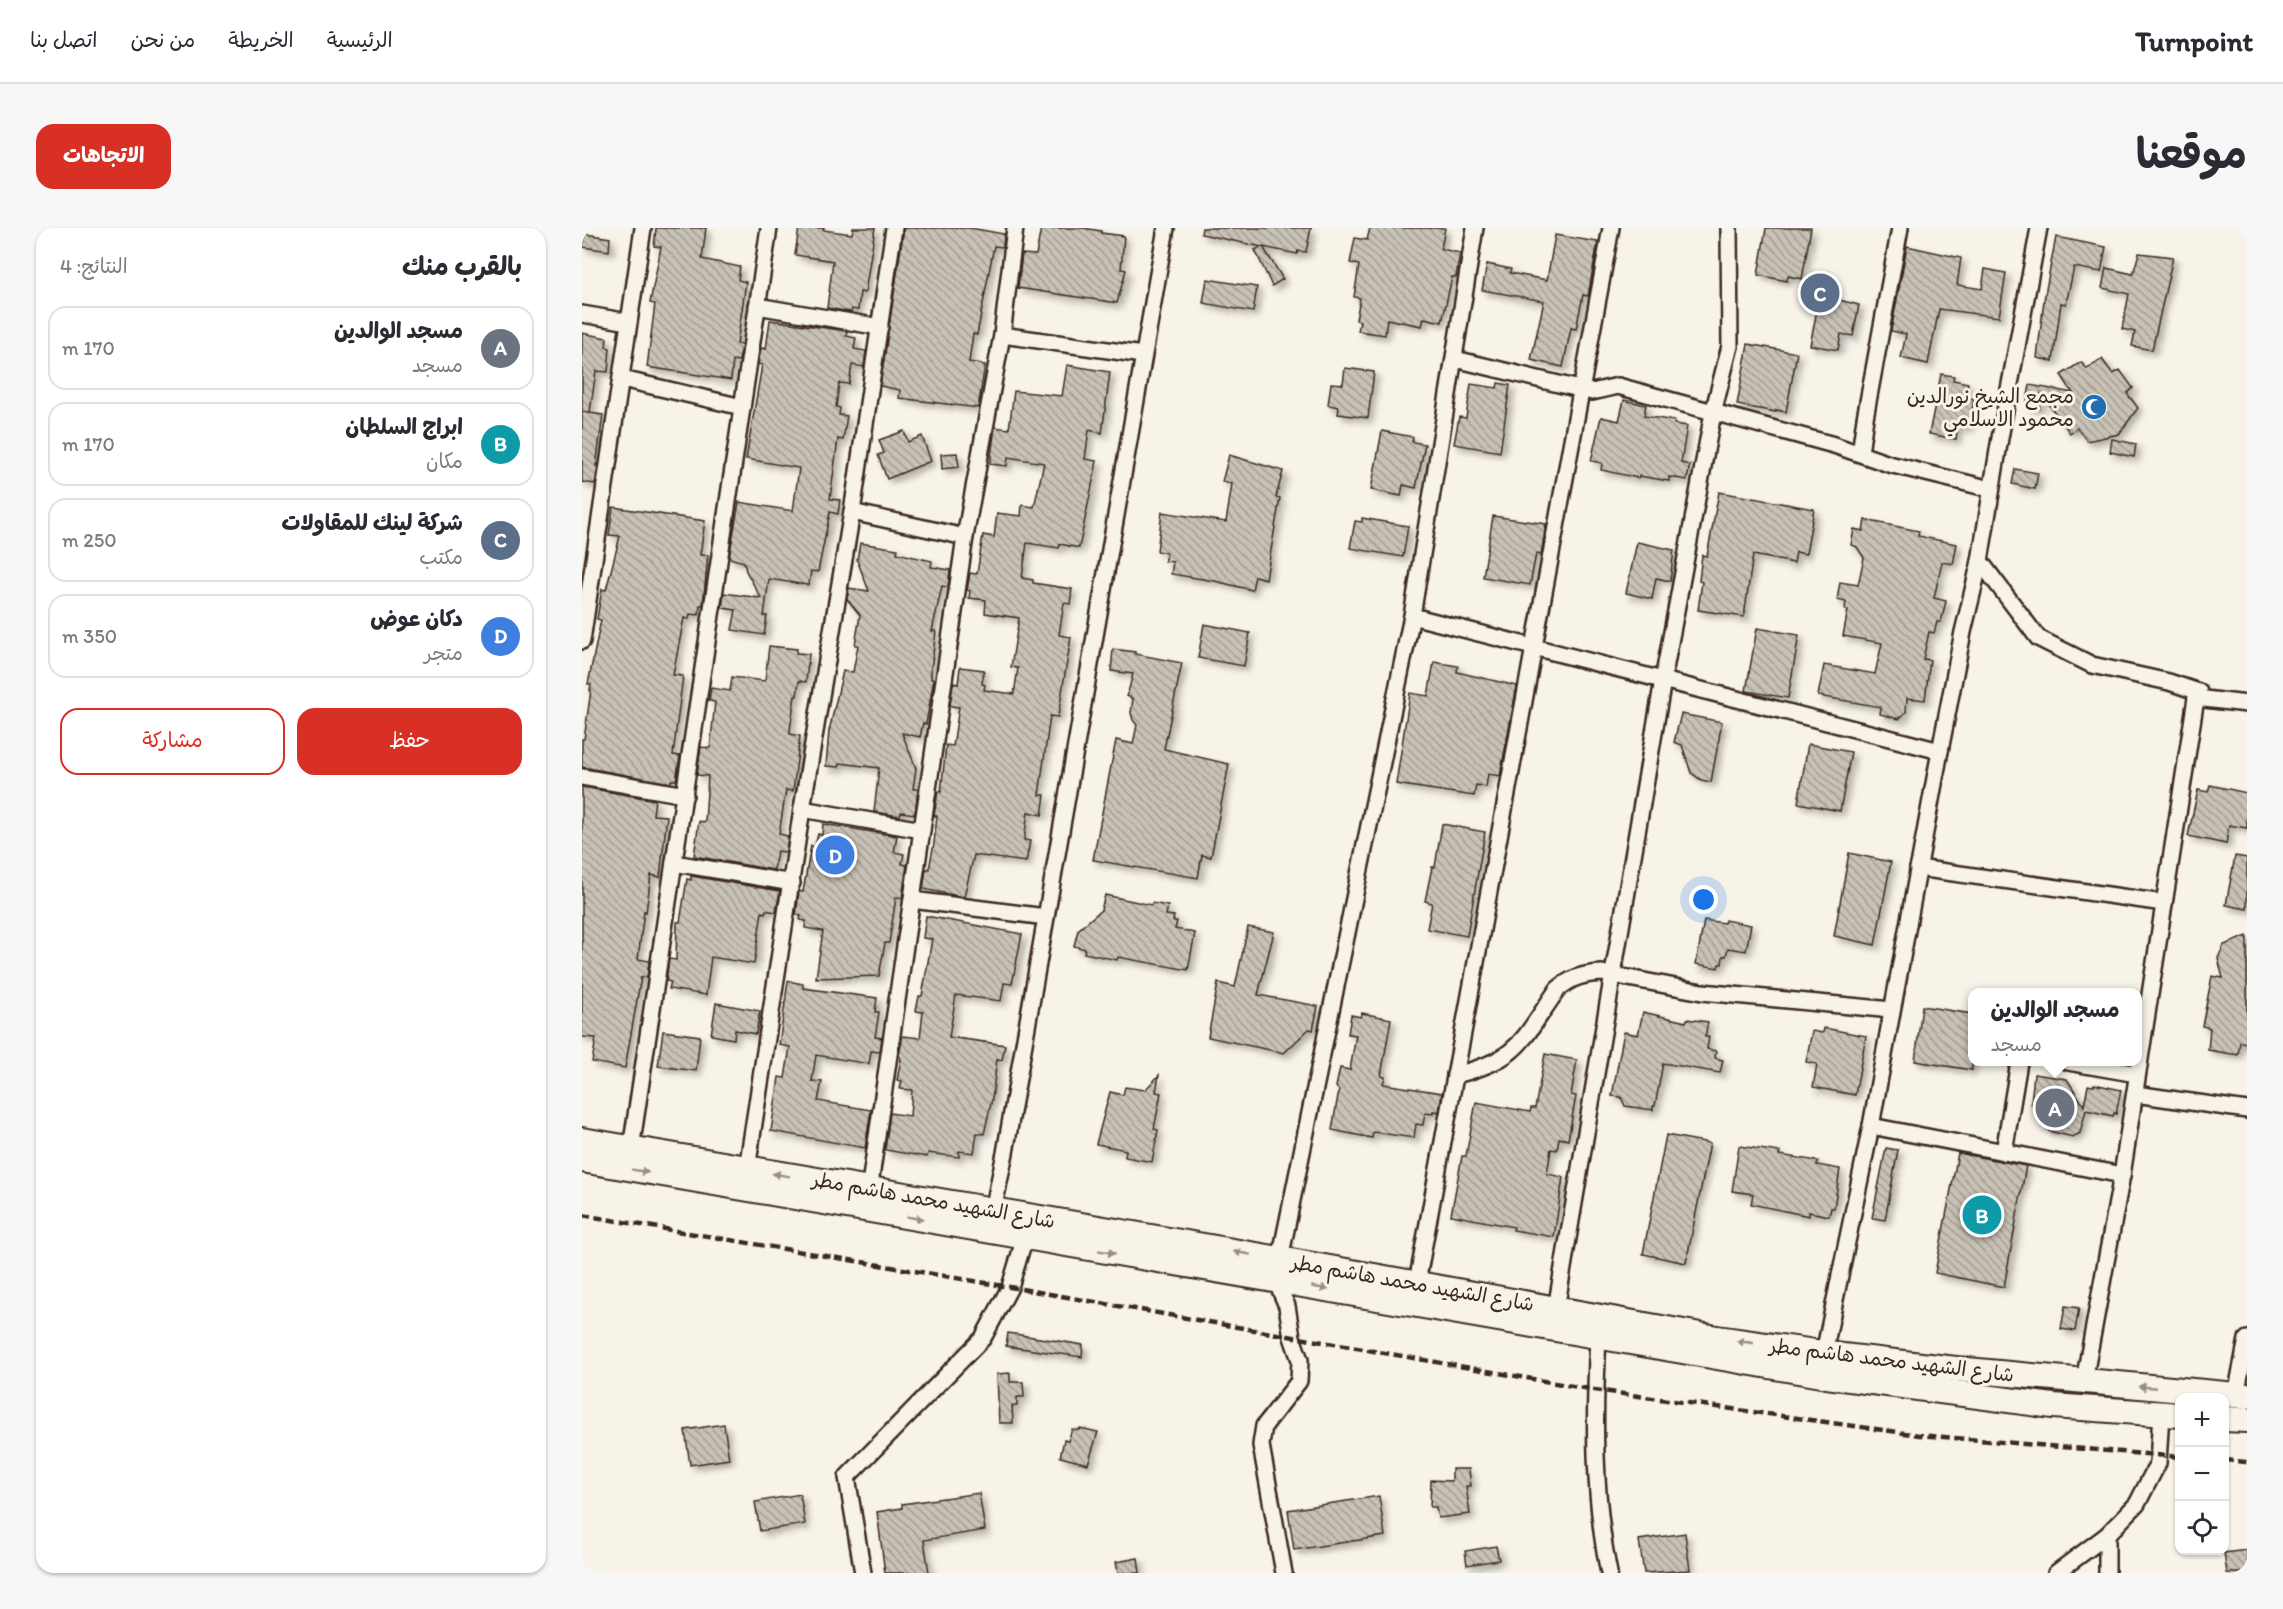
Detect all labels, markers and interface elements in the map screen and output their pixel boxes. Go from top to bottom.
text: Turnpoint [2135,24,2253,58]
text: اتصل بنا [30,27,98,52]
text: من نحن [131,27,195,52]
text: الخريطة [228,27,294,52]
text: الرئيسية [327,27,393,52]
button: الاتجاهات [36,124,171,189]
text: موقعنا [2136,128,2247,179]
text: بالقرب منك [402,250,522,282]
text: النتائج: 4 [60,254,128,278]
pin: C [1800,270,1840,316]
text: مسجد الوالدين [334,317,463,344]
text: 170 m [62,336,115,360]
text: A [494,336,507,360]
text: مسجد [412,353,463,377]
place label: مجمع الشيخ نورالدين محمود الاسلامي [1907,384,2074,437]
mosque icon: مجمع الشيخ نورالدين محمود الاسلامي [2079,392,2109,422]
text: ابراج السلطان [345,413,463,440]
text: 170 m [62,432,115,456]
text: B [494,432,507,456]
text: مكان [426,449,463,473]
text: شركة لينك للمقاولات [282,509,463,536]
text: 250 m [62,528,117,552]
text: C [494,528,507,552]
text: مكتب [419,545,463,569]
text: دكان عوض [370,605,463,632]
text: 350 m [62,624,117,648]
text: D [494,624,507,648]
text: متجر [424,641,463,665]
button: مشاركة [60,708,285,775]
button: حفظ [297,708,522,775]
pin: D [816,832,854,878]
your location [1689,885,1718,914]
popup [1968,988,2142,1066]
text: مسجد الوالدين [1991,996,2119,1023]
text: مسجد [1991,1032,2042,1056]
pin: A [2036,1086,2074,1130]
one-way arrow [630,1166,649,1175]
street label: شارع الشهيد محمد هاشم مطر [808,1166,1057,1236]
one-way arrow [771,1170,790,1179]
pin: B [1962,1192,2002,1238]
one-way arrow [905,1214,924,1223]
one-way arrow [1097,1247,1116,1256]
one-way arrow [1233,1248,1252,1257]
street label: شارع الشهيد محمد هاشم مطر [1287,1249,1536,1319]
one-way arrow [1310,1284,1329,1293]
street label: شارع الشهيد محمد هاشم مطر [1766,1333,2015,1390]
one-way arrow [1735,1337,1754,1346]
one-way arrow [2137,1382,2156,1392]
map controls [2175,1393,2229,1555]
button: + [2175,1393,2229,1447]
button: − [2175,1447,2229,1501]
button: locate [2175,1501,2229,1555]

